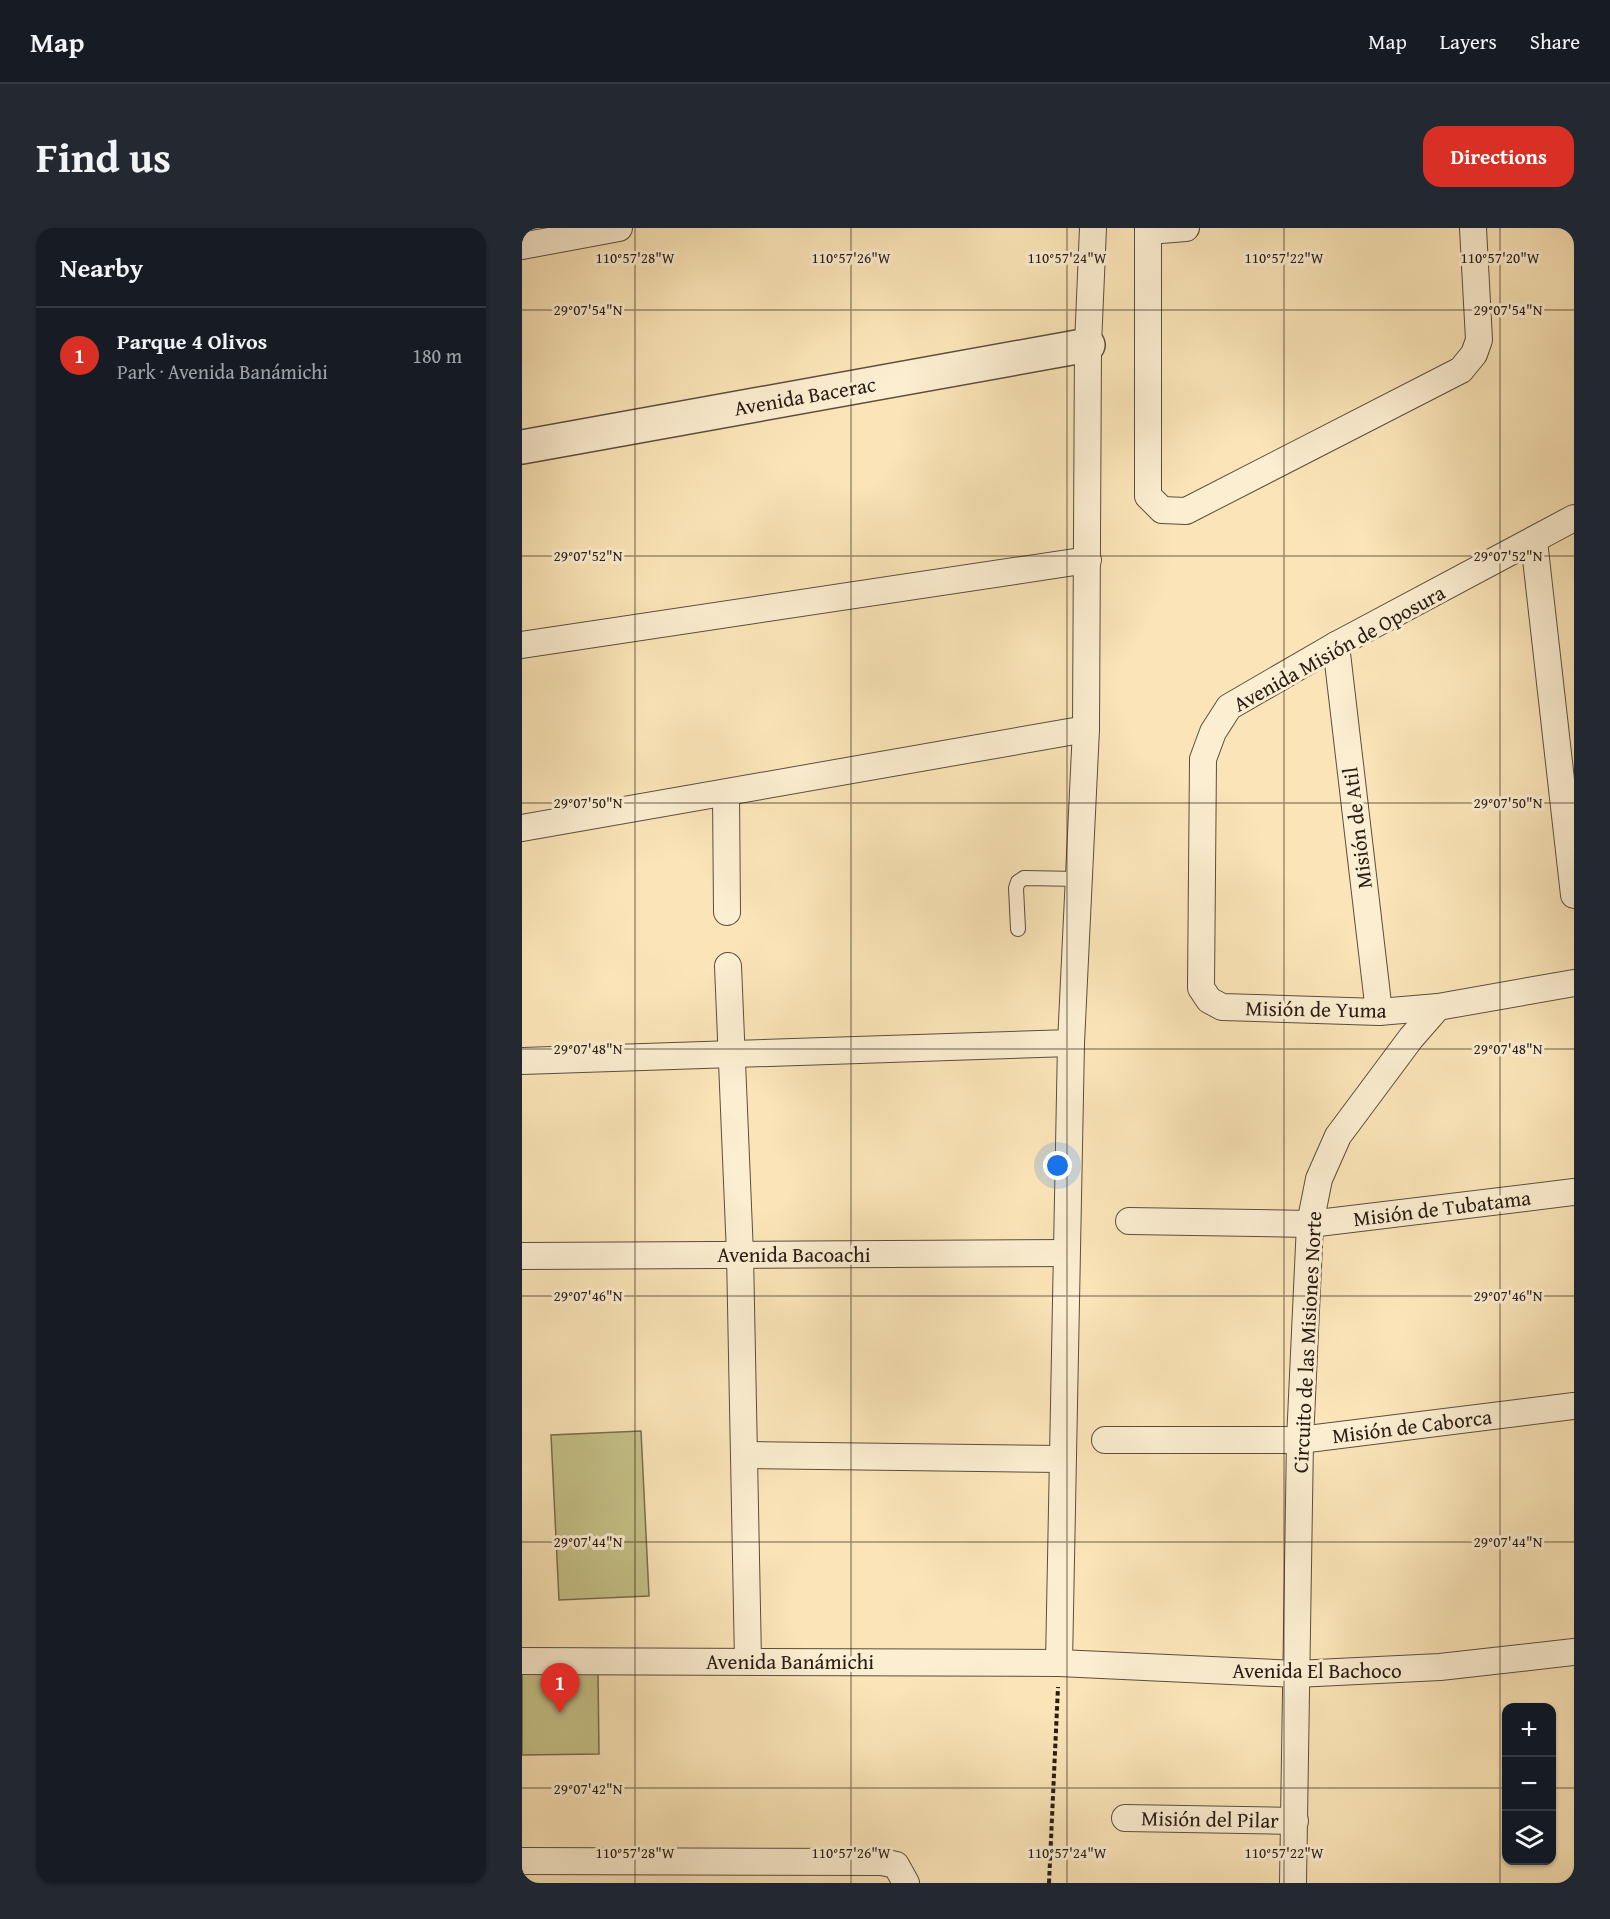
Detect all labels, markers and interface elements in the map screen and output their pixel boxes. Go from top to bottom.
text: Map [30,21,84,62]
text: Map [1368,26,1407,57]
text: Layers [1440,26,1497,57]
text: Share [1530,26,1580,57]
text: Find us [36,126,171,187]
button: Directions [1423,126,1574,187]
text: 110°57'28"W [595,247,675,268]
text: 110°57'26"W [811,247,891,268]
text: 110°57'24"W [1027,247,1107,268]
text: 110°57'22"W [1244,247,1324,268]
text: 110°57'20"W [1460,247,1540,268]
text: Nearby [60,248,143,287]
text: 29°07'54"N [554,299,623,320]
text: 29°07'54"N [1474,299,1543,320]
text: Parque 4 Olivos [117,325,267,357]
text: 1 [74,341,85,370]
text: 180 m [412,341,462,370]
text: Park · Avenida Banámichi [117,357,328,386]
street label: Avenida Bacerac [732,368,878,424]
text: 29°07'52"N [554,545,623,566]
text: 29°07'52"N [1474,545,1543,566]
street label: Avenida Misión de Oposura [1227,577,1451,719]
street label: Misión de Atil [1334,765,1380,890]
text: 29°07'50"N [554,792,623,813]
text: 29°07'50"N [1474,792,1543,813]
street label: Misión de Yuma [1245,992,1387,1026]
text: 29°07'48"N [554,1038,623,1059]
text: 29°07'48"N [1474,1038,1543,1059]
your location [1043,1151,1072,1180]
street label: Misión de Tubatama [1352,1182,1533,1234]
street label: Circuito de las Misiones Norte [1285,1210,1329,1474]
street label: Avenida Bacoachi [717,1239,871,1270]
text: 29°07'46"N [554,1285,623,1306]
text: 29°07'46"N [1474,1285,1543,1306]
street label: Misión de Caborca [1330,1401,1494,1451]
text: 29°07'44"N [554,1531,623,1552]
text: 29°07'44"N [1474,1531,1543,1552]
street label: Avenida Banámichi [706,1646,874,1677]
street label: Avenida El Bachoco [1232,1655,1402,1686]
pin: 1 [540,1664,579,1713]
map controls [1502,1703,1556,1865]
button: + [1502,1703,1556,1757]
button: − [1502,1757,1556,1811]
text: 29°07'42"N [554,1778,623,1799]
street label: Misión del Pilar [1141,1802,1279,1836]
button: layers [1502,1811,1556,1865]
text: 110°57'28"W [595,1842,675,1863]
text: 110°57'26"W [811,1842,891,1863]
text: 110°57'24"W [1027,1842,1107,1863]
text: 110°57'22"W [1244,1842,1324,1863]

